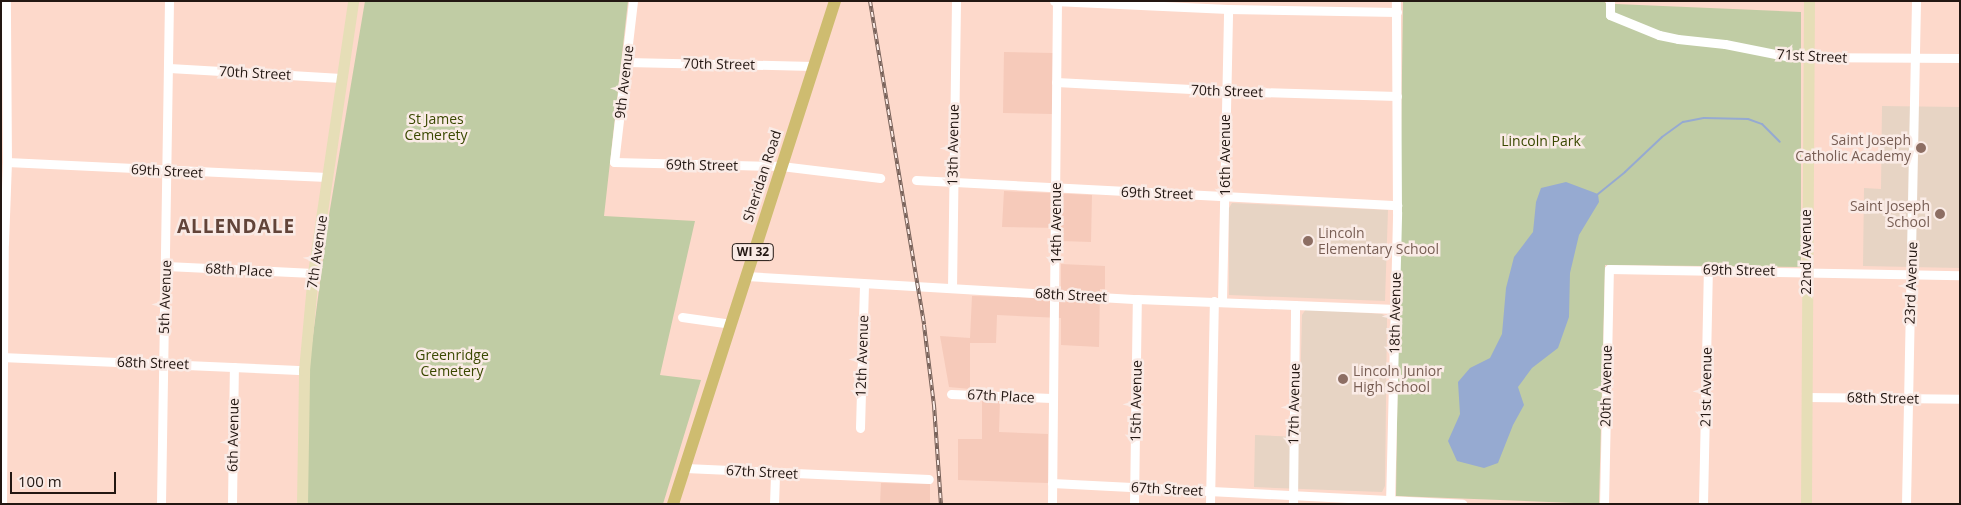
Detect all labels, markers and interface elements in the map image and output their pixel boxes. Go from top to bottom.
street label: 9th Avenue [611,44,637,120]
street label: 71st Street [1776,46,1848,66]
street label: 70th Street [683,55,755,73]
street label: 70th Street [218,63,292,83]
street label: 70th Street [1191,81,1263,101]
street label: 13th Avenue [944,104,962,186]
park label: St James Cemerety [404,111,468,144]
street label: 16th Avenue [1217,114,1233,196]
street label: Sheridan Road [739,128,785,224]
place label: Saint Joseph Catholic Academy [1795,132,1911,164]
park label: Lincoln Park [1501,133,1581,149]
marker: Saint Joseph Catholic Academy [1915,142,1927,154]
street label: 69th Street [666,156,738,174]
street label: 69th Street [130,161,204,181]
street label: 14th Avenue [1048,182,1064,264]
street label: 69th Street [1121,183,1193,203]
place label: Saint Joseph School [1850,198,1930,230]
marker: Saint Joseph School [1934,208,1946,220]
street label: 22nd Avenue [1798,209,1814,295]
street label: 7th Avenue [304,214,330,290]
district label: ALLENDALE [176,216,296,238]
place label: Lincoln Elementary School [1318,225,1439,258]
marker: Lincoln Elementary School [1302,235,1314,247]
street label: 23rd Avenue [1901,241,1921,325]
road number: WI 32 [732,242,774,262]
street label: 5th Avenue [155,260,175,334]
street label: 68th Place [205,260,273,280]
street label: 69th Street [1703,261,1775,279]
street label: 18th Avenue [1386,272,1404,354]
street label: 68th Street [1034,285,1108,305]
street label: 12th Avenue [852,315,872,397]
street label: 20th Avenue [1597,345,1615,427]
park label: Greenridge Cemetery [415,347,489,380]
street label: 21st Avenue [1697,347,1715,427]
street label: 68th Street [117,353,189,373]
street label: 15th Avenue [1127,360,1145,442]
street label: 17th Avenue [1285,363,1303,445]
place label: Lincoln Junior High School [1353,363,1442,396]
marker: Lincoln Junior High School [1337,373,1349,385]
street label: 67th Place [967,386,1035,406]
street label: 68th Street [1847,389,1919,407]
street label: 6th Avenue [224,398,242,472]
scale bar [12,462,119,494]
street label: 67th Street [725,462,799,482]
text: 100 m [18,471,62,491]
street label: 67th Street [1130,479,1204,499]

